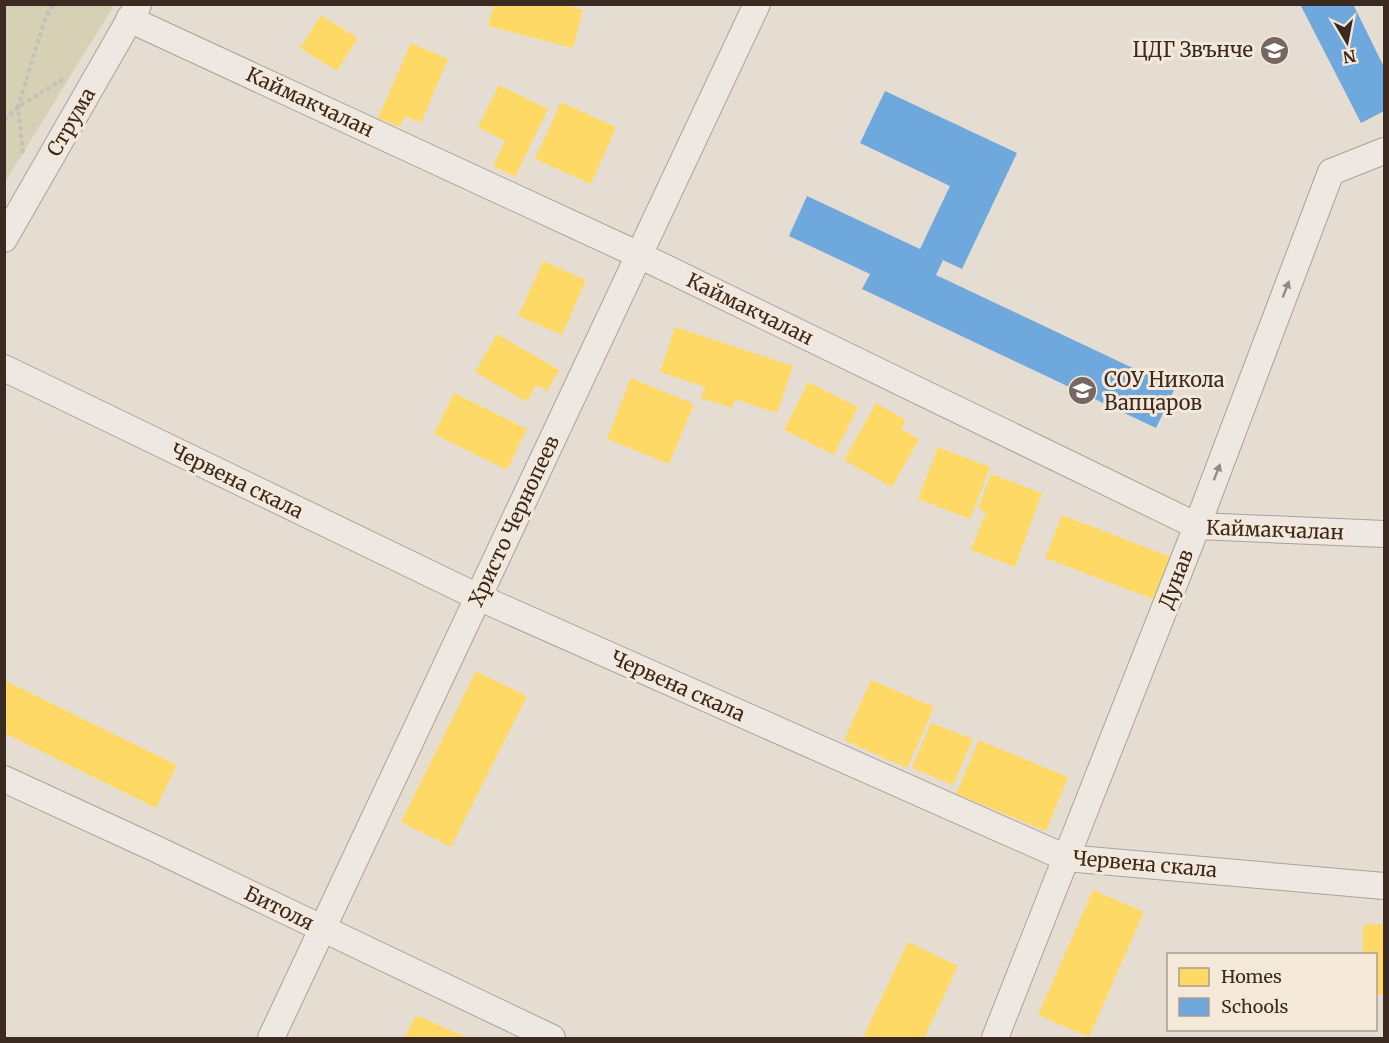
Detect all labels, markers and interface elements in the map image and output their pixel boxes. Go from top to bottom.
north arrow [1317,12,1377,72]
school or university icon: ЦДГ Звънче [1258,34,1290,66]
place label: ЦДГ Звънче [1133,37,1253,62]
text: N [1341,46,1358,68]
street label: Каймакчалан [242,61,378,142]
street label: Струма [41,83,100,161]
street label: Каймакчалан [683,267,818,350]
one-way arrow [1282,280,1292,298]
place label: СОУ Никола Вапцаров [1104,367,1225,415]
school or university icon: СОУ Никола Вапцаров [1067,375,1099,407]
street label: Христо Чернопеев [463,431,564,610]
street label: Червена скала [167,438,308,524]
one-way arrow [1213,462,1223,480]
street label: Каймакчалан [1206,515,1344,544]
street label: Дунав [1153,545,1198,612]
street label: Червена скала [607,645,750,726]
street label: Червена скала [1072,845,1218,882]
street label: Битоля [240,880,318,935]
legend [1167,953,1377,1031]
text: Homes [1221,965,1282,988]
text: Schools [1221,995,1289,1018]

